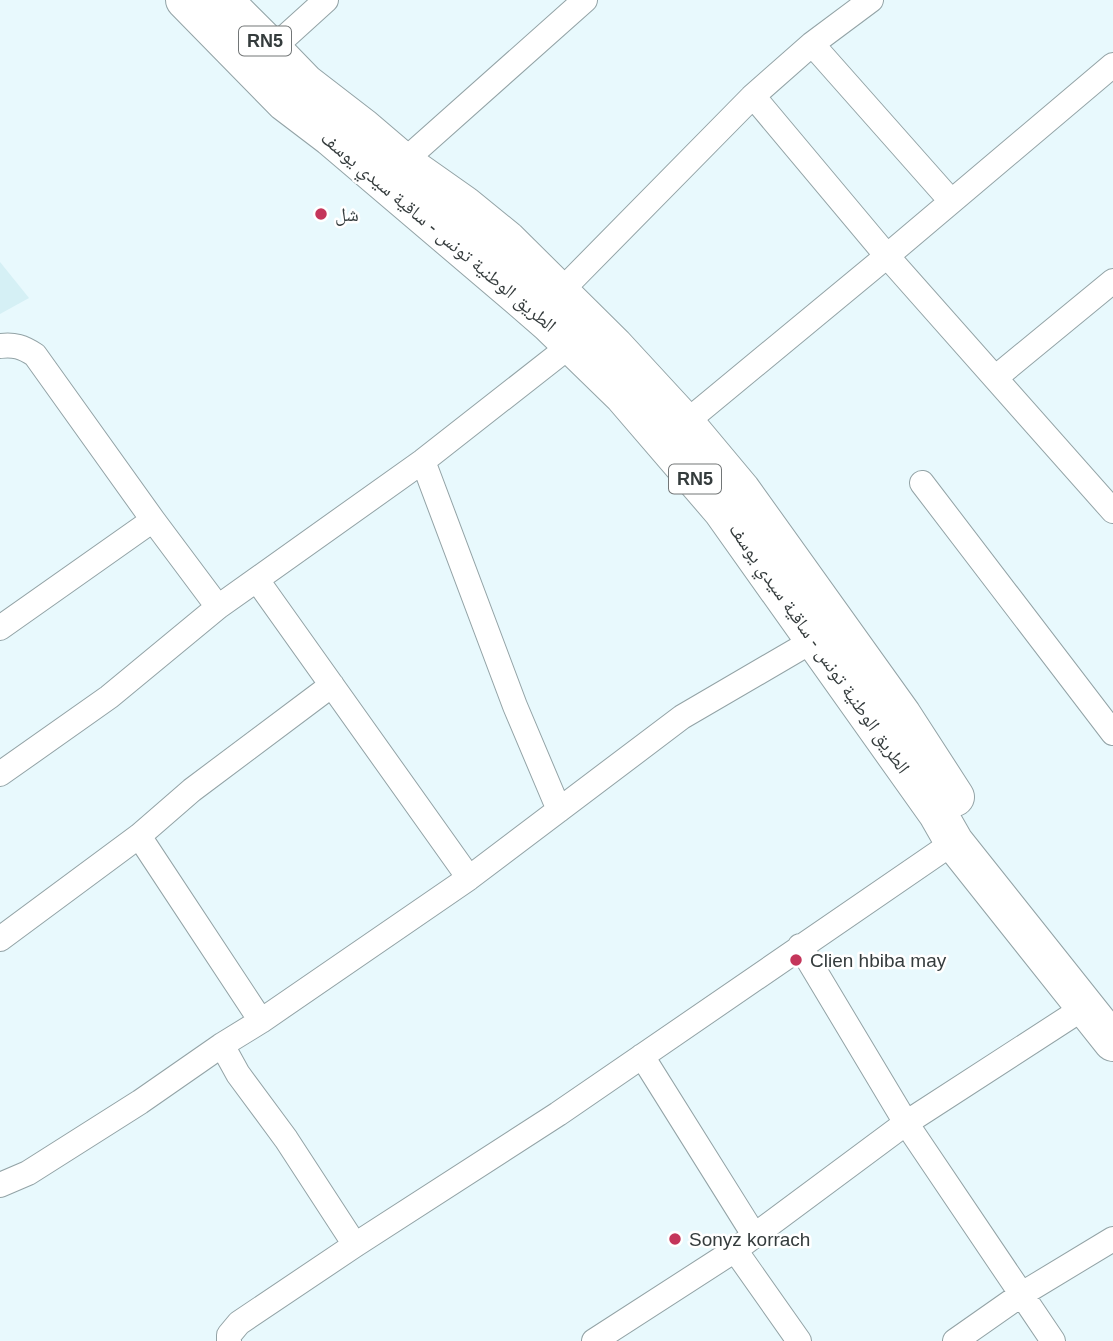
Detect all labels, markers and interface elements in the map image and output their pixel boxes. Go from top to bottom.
road number: RN5 [239,26,291,56]
street label: الطريق الوطنية تونس - ساقية سيدي يوسف [314,127,560,340]
place label: شل [335,204,359,226]
marker: شل [313,206,329,222]
road number: RN5 [669,464,721,494]
street label: الطريق الوطنية تونس - ساقية سيدي يوسف [721,519,914,780]
place label: Clien hbiba may [810,950,947,971]
marker: Clien hbiba may [788,952,804,968]
place label: Sonyz korrach [689,1229,810,1250]
marker: Sonyz korrach [667,1231,683,1247]

